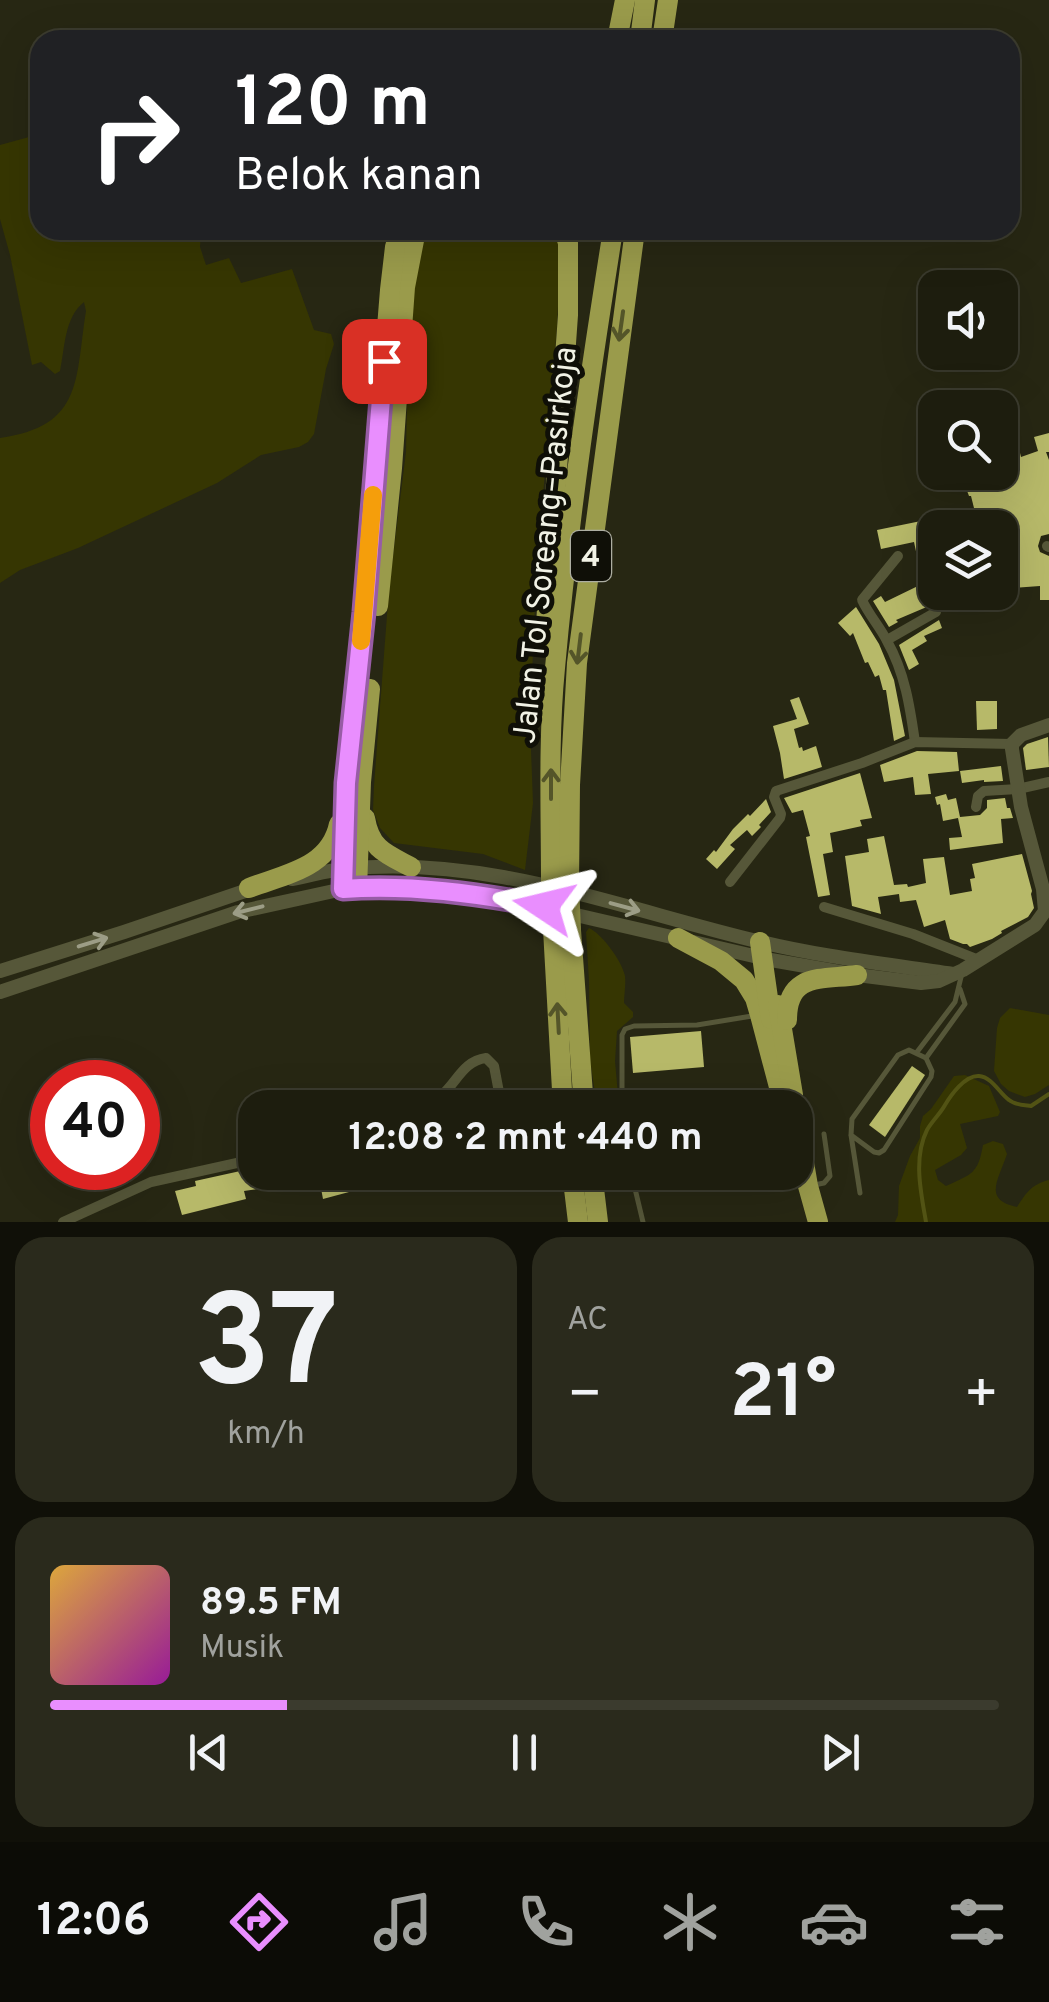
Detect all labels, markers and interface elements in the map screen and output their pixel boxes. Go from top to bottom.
text: 120 m [235,62,431,151]
icon: right [70,70,200,200]
text: Belok kanan [235,149,483,206]
map controls [918,270,1018,610]
button: sound [918,270,1018,370]
one-way arrow [612,310,630,342]
pin [342,319,427,404]
icon: arrive [357,334,412,389]
street label: Jalan Tol Soreang–Pasirkoja [506,345,588,746]
button: search [918,390,1018,490]
button: layers [918,510,1018,610]
road number: 4 [571,531,611,581]
one-way arrow [569,632,588,664]
one-way arrow [542,769,560,802]
position arrow [492,854,596,958]
one-way arrow [609,899,640,918]
one-way arrow [233,902,265,920]
one-way arrow [77,932,108,950]
one-way arrow [548,1003,567,1035]
speed limit sign: 40 [30,1060,160,1190]
text: 12:08 · 2 mnt · 440 m [348,1115,703,1164]
text: 37 [193,1267,339,1432]
text: AC [567,1301,608,1341]
text: 21° [729,1349,837,1444]
text: − [567,1362,602,1432]
text: + [964,1362,999,1432]
text: km/h [227,1415,305,1455]
text: 89.5 FM [200,1580,342,1629]
text: Musik [200,1629,284,1669]
icon: previous [181,1725,236,1780]
icon: pause [497,1725,552,1780]
icon: next [813,1725,868,1780]
icon: directions [224,1887,294,1957]
icon: music [368,1887,438,1957]
icon: phone [511,1887,581,1957]
icon: climate [655,1887,725,1957]
icon: car [799,1887,869,1957]
icon: filters [942,1887,1012,1957]
text: 12:06 [37,1894,151,1951]

